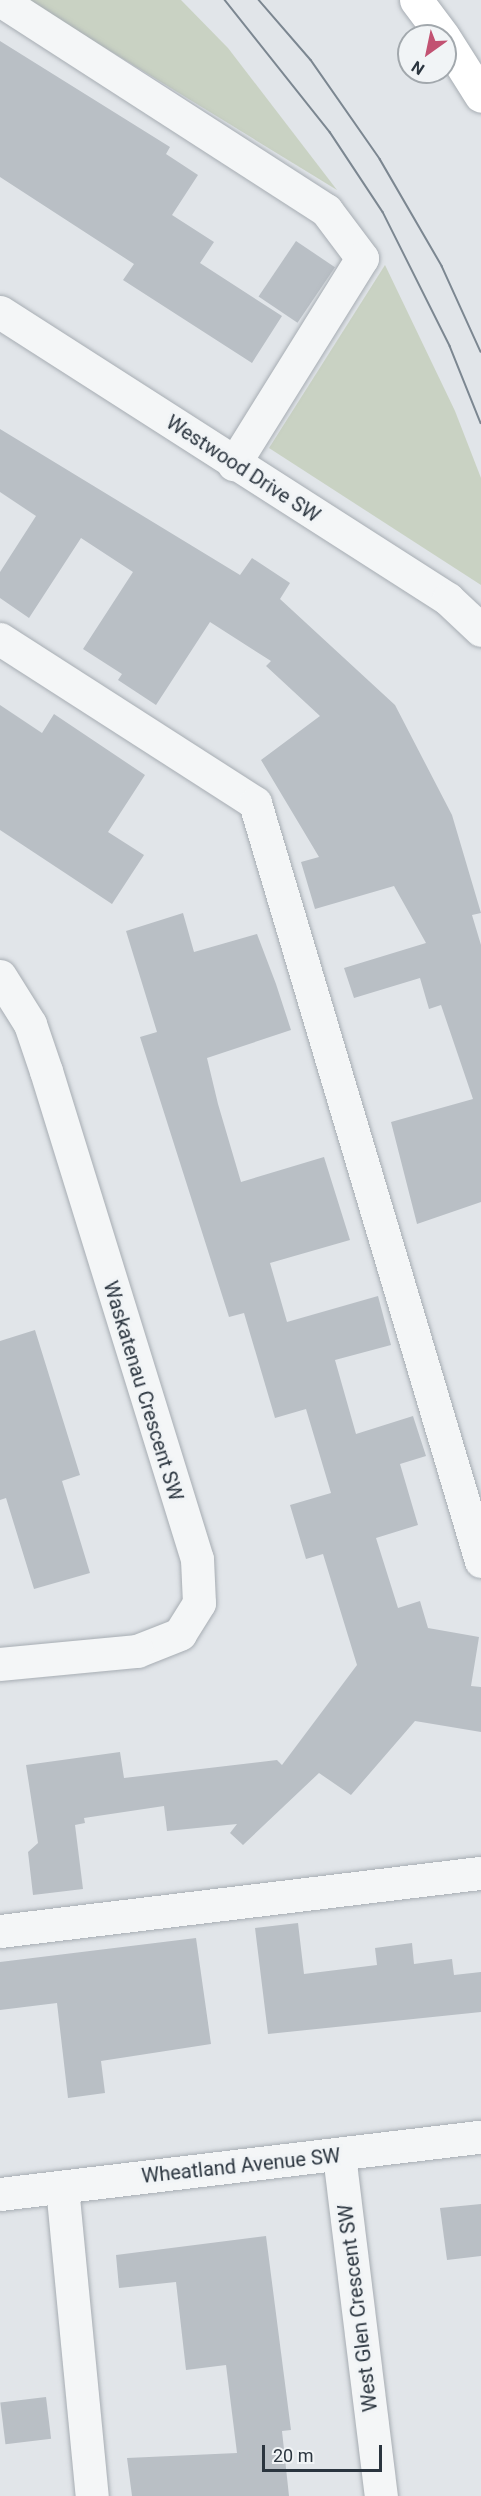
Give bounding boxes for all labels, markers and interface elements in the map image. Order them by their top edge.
north arrow [397,24,457,84]
text: N [408,57,428,79]
street label: Westwood Drive SW [162,410,324,528]
street label: Waskatenau Crescent SW [98,1278,188,1504]
street label: Wheatland Avenue SW [140,2144,342,2188]
street label: West Glen Crescent SW [333,2203,383,2413]
scale bar [265,2433,385,2471]
text: 20 m [273,2445,313,2466]

